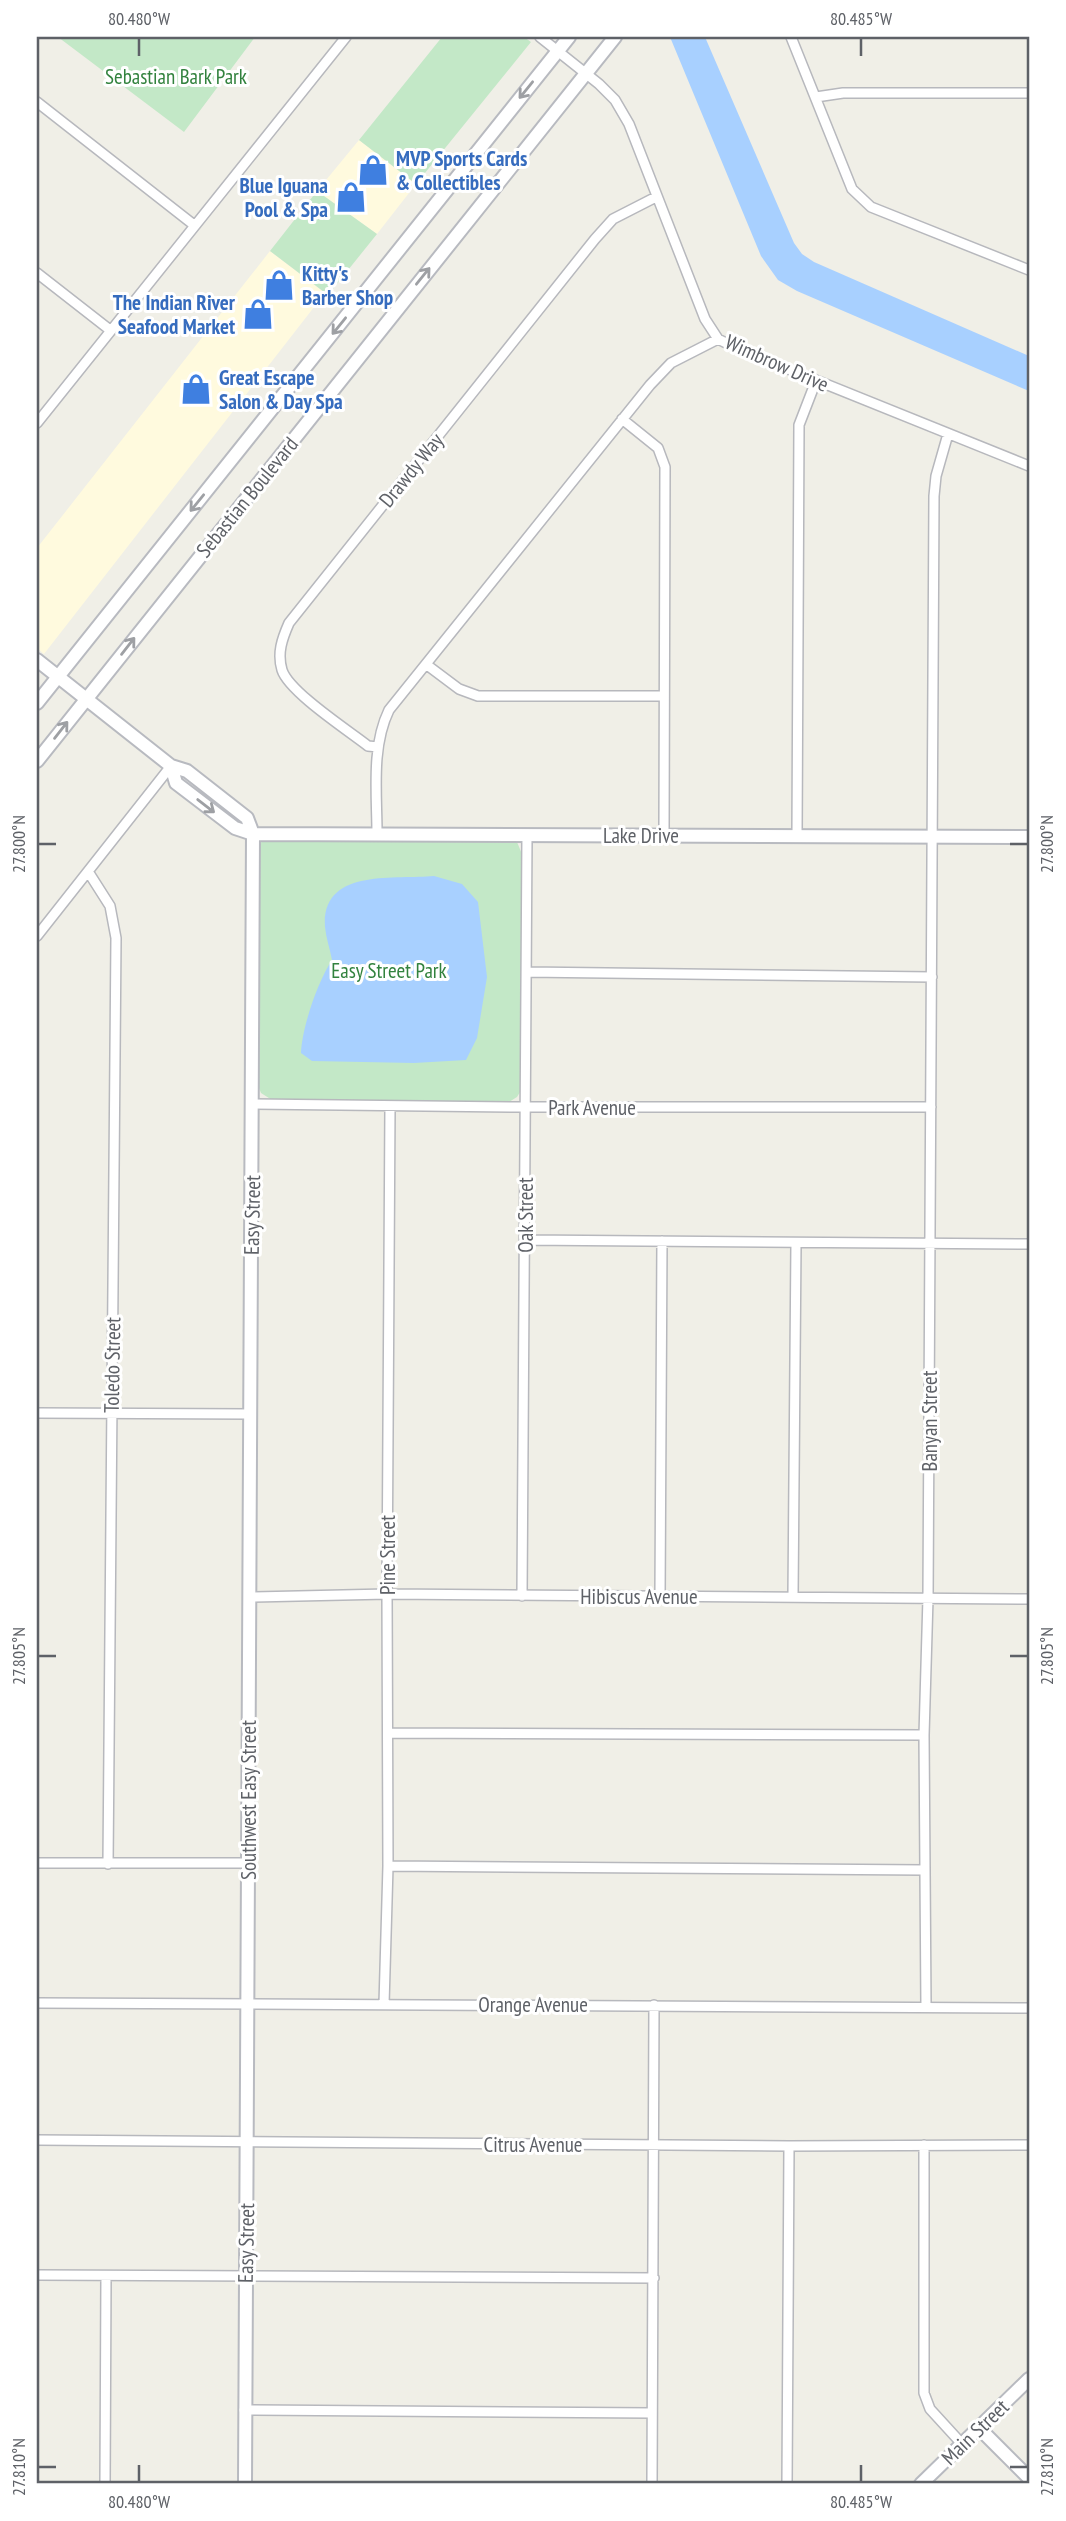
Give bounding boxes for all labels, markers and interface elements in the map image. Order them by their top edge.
text: 80.480°W [108,7,170,30]
text: 80.485°W [830,7,892,30]
park label: Sebastian Bark Park [105,63,247,90]
one-way arrow [519,81,534,99]
place label: MVP Sports Cards & Collectibles [396,145,527,196]
shop icon: MVP Sports Cards & Collectibles [356,153,390,187]
place label: Blue Iguana Pool & Spa [240,172,328,223]
shop icon: Blue Iguana Pool & Spa [334,180,368,214]
place label: Kitty's Barber Shop [302,260,393,311]
shop icon: Kitty's Barber Shop [262,268,296,302]
one-way arrow [415,268,431,286]
place label: The Indian River Seafood Market [113,289,236,340]
shop icon: The Indian River Seafood Market [241,297,275,331]
one-way arrow [331,316,346,334]
street label: Wimbrow Drive [721,328,833,398]
place label: Great Escape Salon & Day Spa [219,364,343,415]
shop icon: Great Escape Salon & Day Spa [179,372,213,406]
street label: Drawdy Way [373,427,449,513]
street label: Sebastian Boulevard [190,431,304,563]
one-way arrow [189,494,204,512]
one-way arrow [121,637,136,655]
one-way arrow [54,721,69,740]
one-way arrow [196,798,215,813]
text: 27.800°N [7,815,30,873]
text: 27.800°N [1035,815,1058,873]
street label: Lake Drive [603,822,679,849]
park label: Easy Street Park [331,957,447,984]
street label: Park Avenue [548,1094,636,1121]
street label: Easy Street [238,1175,266,1255]
street label: Oak Street [512,1177,539,1253]
street label: Toledo Street [98,1317,126,1413]
street label: Banyan Street [916,1370,943,1471]
street label: Pine Street [374,1515,401,1595]
street label: Hibiscus Avenue [580,1583,698,1610]
text: 27.805°N [7,1627,30,1685]
text: 27.805°N [1035,1627,1058,1685]
street label: Southwest Easy Street [235,1720,262,1880]
street label: Orange Avenue [478,1991,588,2018]
street label: Citrus Avenue [484,2131,582,2158]
street label: Easy Street [232,2203,260,2283]
street label: Main Street [936,2393,1015,2471]
text: 27.810°N [7,2438,30,2496]
text: 27.810°N [1035,2438,1058,2496]
text: 80.480°W [108,2490,170,2513]
text: 80.485°W [830,2490,892,2513]

